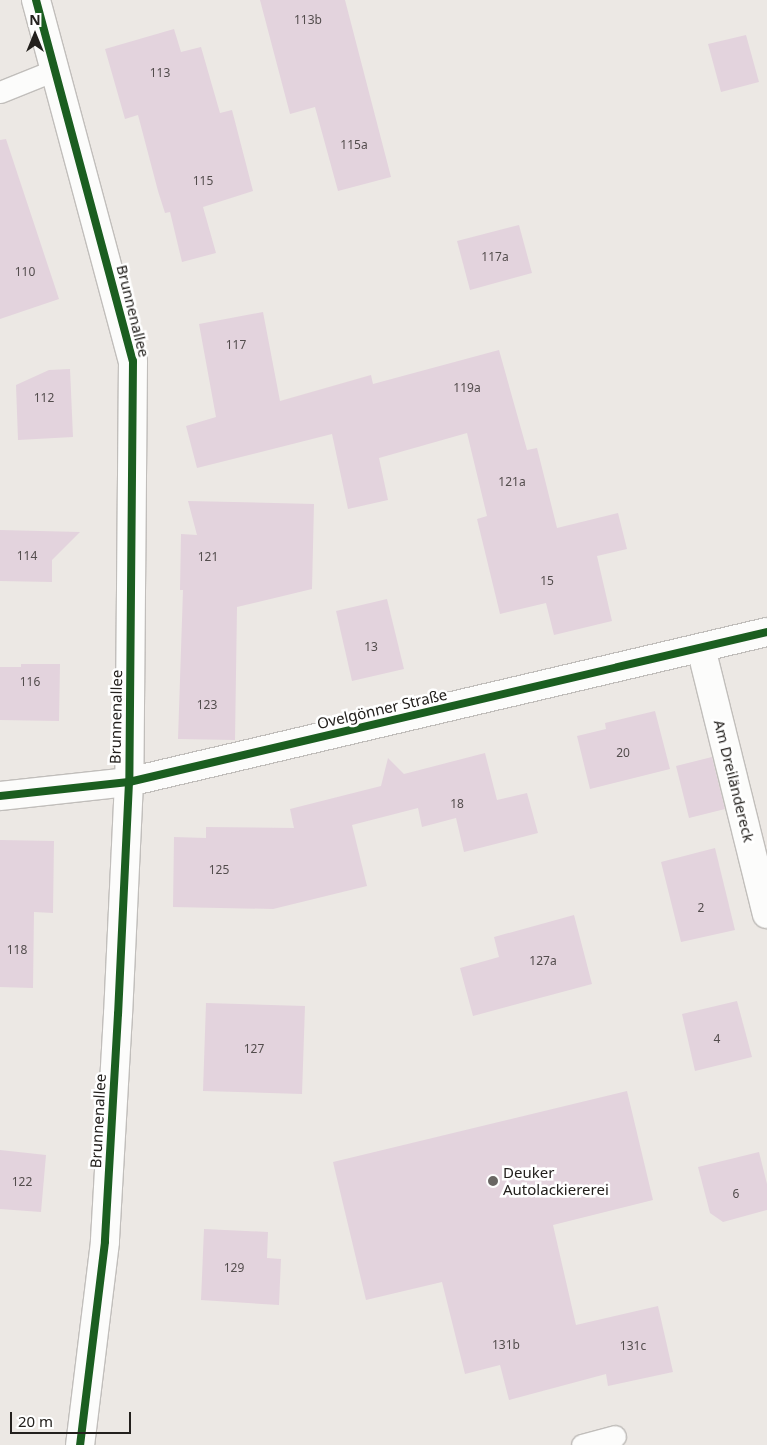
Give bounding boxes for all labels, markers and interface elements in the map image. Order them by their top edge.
north arrow [10,10,60,60]
text: N [29,10,41,29]
house number: 113b [294,13,322,27]
house number: 113 [150,66,170,80]
house number: 115a [340,138,368,152]
house number: 115 [193,174,213,188]
house number: 117a [481,250,509,264]
street label: Brunnenallee [113,263,153,359]
house number: 110 [15,265,35,279]
house number: 117 [226,338,246,352]
house number: 119a [453,381,481,395]
house number: 112 [34,391,54,405]
house number: 121a [498,475,526,489]
house number: 114 [17,549,37,563]
house number: 121 [198,550,218,564]
house number: 15 [540,574,554,588]
house number: 13 [364,640,378,654]
street label: Brunnenallee [106,670,126,764]
house number: 116 [20,675,40,689]
street label: Ovelgönner Straße [315,685,449,733]
house number: 123 [197,698,217,712]
street label: Am Dreiländereck [710,718,758,844]
house number: 20 [616,746,630,760]
house number: 18 [450,797,464,811]
house number: 125 [209,863,229,877]
house number: 2 [698,901,704,915]
house number: 118 [7,943,27,957]
house number: 127a [529,954,557,968]
house number: 4 [714,1032,720,1046]
house number: 127 [244,1042,264,1056]
street label: Brunnenallee [87,1073,109,1169]
place label: Deuker Autolackiererei [503,1163,609,1198]
house number: 122 [12,1175,32,1189]
marker: Deuker Autolackiererei [487,1175,499,1187]
house number: 6 [733,1187,739,1201]
house number: 129 [224,1261,244,1275]
house number: 131b [492,1338,520,1352]
house number: 131c [620,1339,646,1353]
scale bar [12,1402,134,1434]
text: 20 m [18,1411,53,1431]

